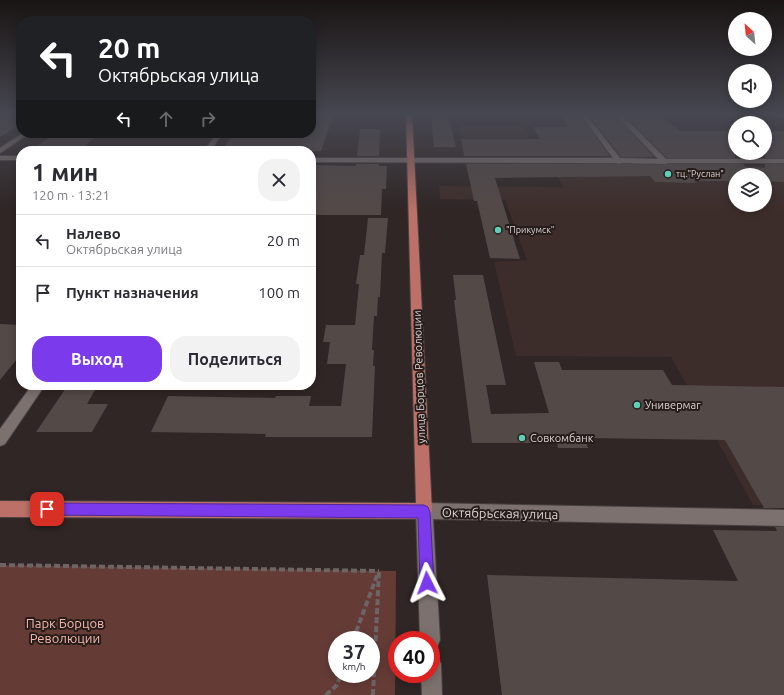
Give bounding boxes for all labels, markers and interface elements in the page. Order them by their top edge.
north arrow [728,12,772,56]
map controls [728,12,772,212]
icon: left [32,32,84,84]
text: 20 m [98,32,160,63]
button: sound [728,64,772,108]
text: Октябрьская улица [98,65,259,85]
icon: left [113,108,135,130]
icon: ahead [155,108,177,130]
icon: right [197,108,219,130]
button: search [728,116,772,160]
text: 1 мин [32,159,98,186]
button: close [258,159,300,201]
button: layers [728,168,772,212]
marker: тц."Руслан" [663,169,673,179]
place label: тц."Руслан" [676,169,724,179]
text: 120 m · 13:21 [32,188,110,202]
text: Налево [66,225,121,242]
marker: "Прикумск" [493,225,503,235]
place label: "Прикумск" [506,225,554,235]
icon: left [32,230,54,252]
text: 20 m [267,232,300,249]
text: Октябрьская улица [66,242,182,256]
icon: arrive [32,282,54,304]
text: Пункт назначения [66,284,199,301]
text: 100 m [258,284,300,301]
street label: улица Борцов Революции [411,310,427,444]
button: Выход [32,336,162,382]
button: Поделиться [170,336,300,382]
place label: Универмаг [645,399,701,411]
marker: Универмаг [632,400,642,410]
place label: Совкомбанк [530,432,594,444]
marker: Совкомбанк [517,433,527,443]
pin [30,492,64,526]
icon: arrive [36,498,58,520]
street label: Октябрьская улица [442,505,558,521]
position arrow [406,562,448,604]
park label: Парк Борцов Революции [26,616,104,645]
speed limit sign: 40 [388,631,440,683]
text: 37 [343,640,365,663]
text: km/h [342,661,366,672]

